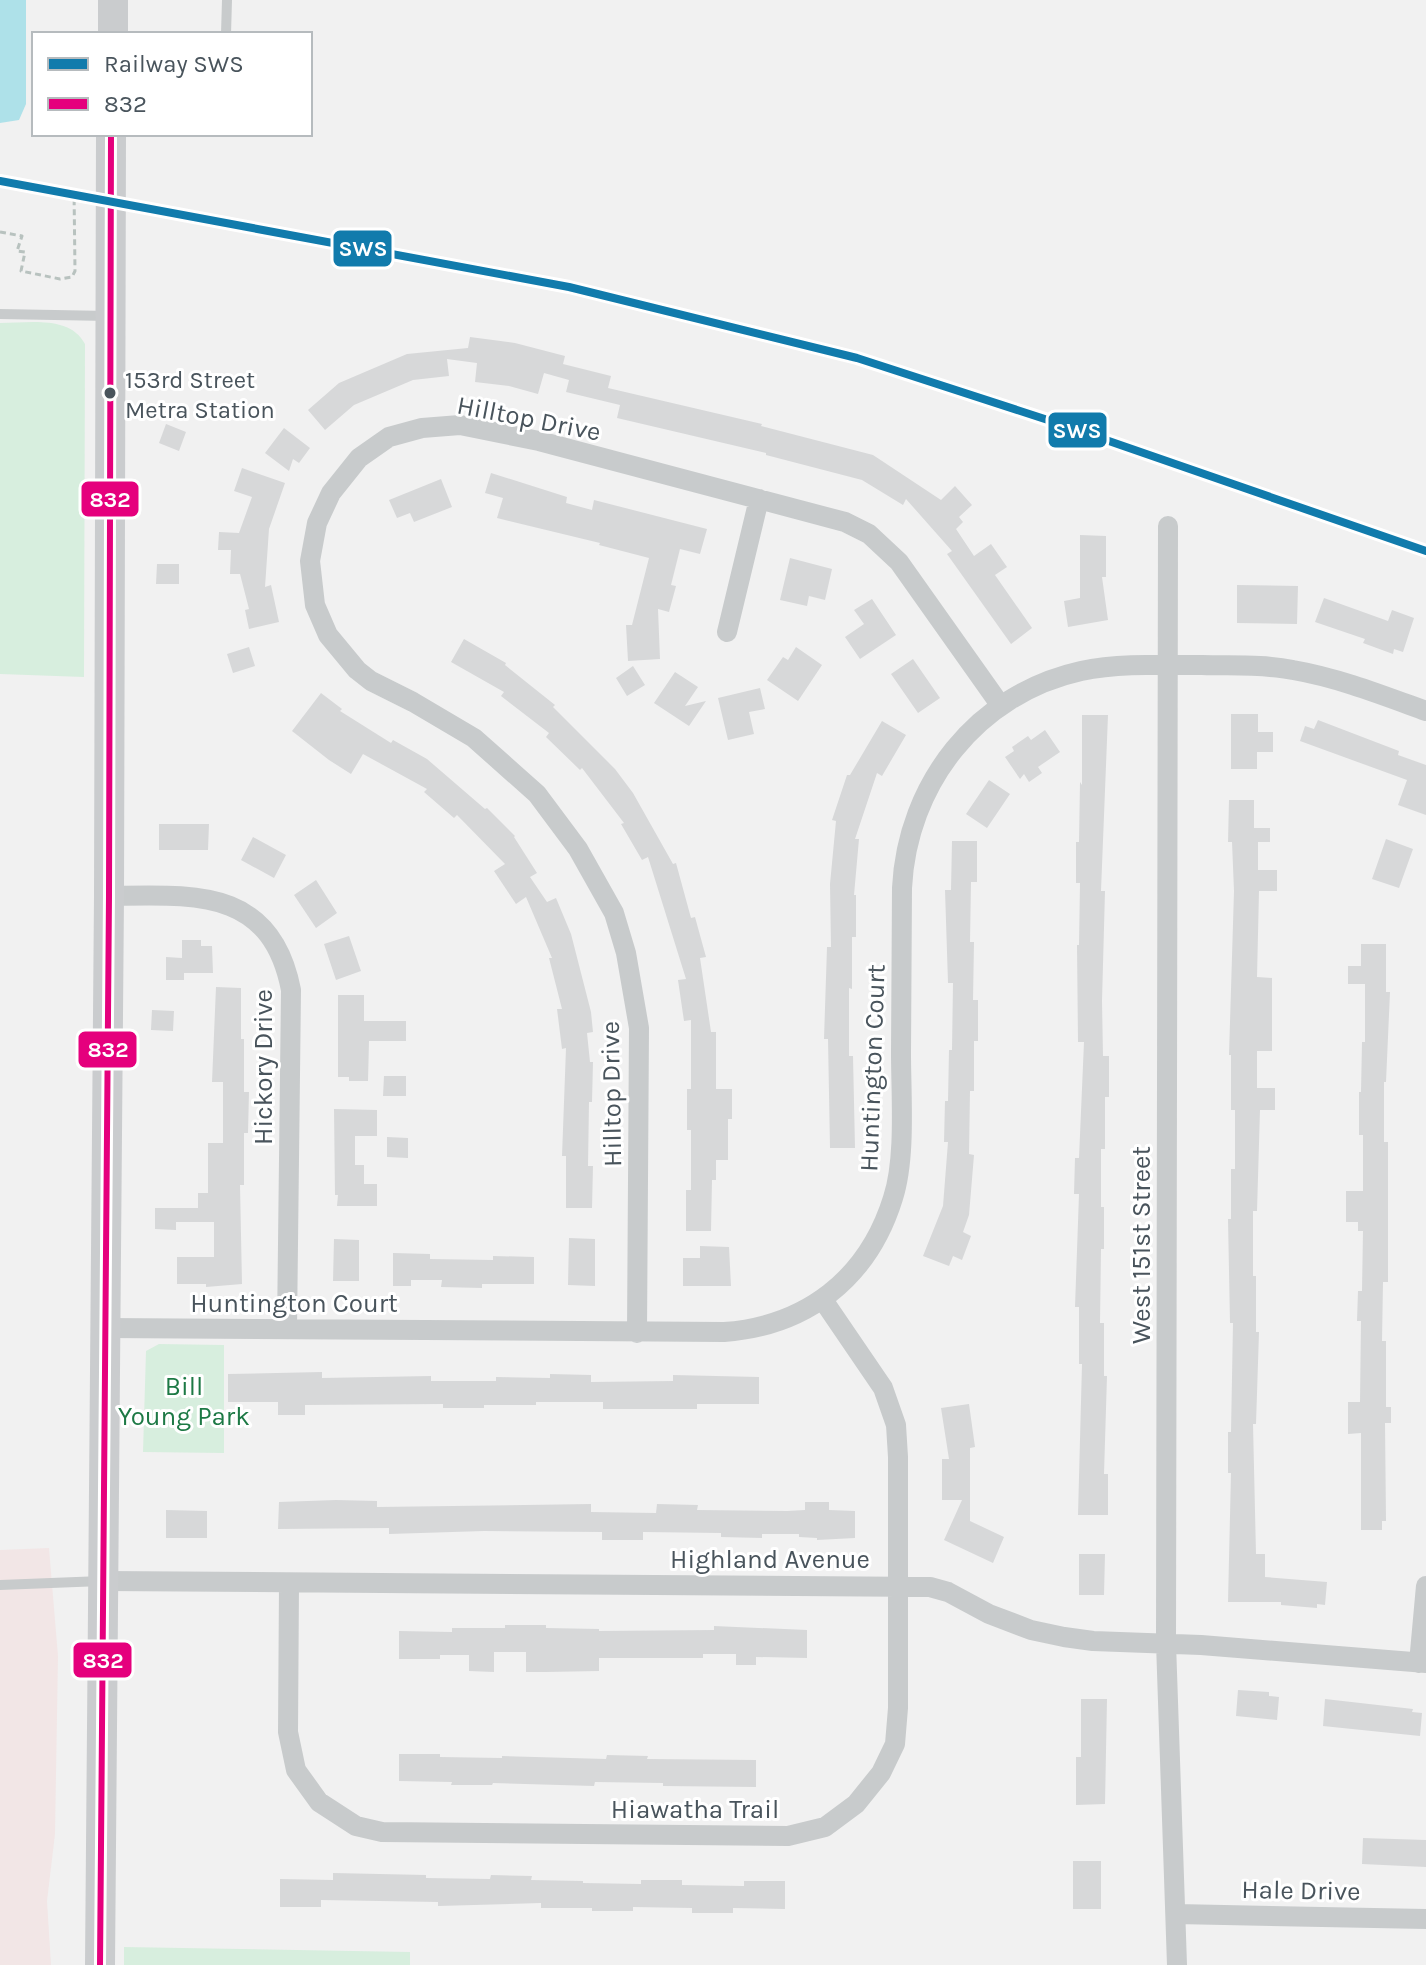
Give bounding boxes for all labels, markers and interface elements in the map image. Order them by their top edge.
legend [32,32,312,136]
text: Railway SWS [104,50,244,78]
text: 832 [104,90,147,118]
line badge: SWS [332,229,393,268]
text: SWS [339,236,387,262]
place label: 153rd Street Metra Station [125,366,275,424]
marker: 153rd Street Metra Station [102,385,118,401]
street label: Hilltop Drive [454,389,603,448]
line badge: SWS [1047,411,1108,449]
text: SWS [1053,418,1101,444]
line badge: 832 [80,480,140,518]
text: 832 [89,487,131,513]
street label: Huntington Court [853,964,892,1172]
street label: Hickory Drive [248,989,279,1145]
street label: Hilltop Drive [595,1021,628,1167]
line badge: 832 [77,1030,138,1069]
text: 832 [87,1037,129,1063]
street label: West 151st Street [1126,1146,1157,1344]
street label: Huntington Court [190,1288,398,1319]
park label: Bill Young Park [118,1371,250,1432]
street label: Highland Avenue [670,1544,870,1575]
line badge: 832 [72,1641,133,1679]
text: 832 [82,1648,124,1674]
street label: Hiawatha Trail [611,1794,779,1825]
street label: Hale Drive [1241,1874,1361,1907]

